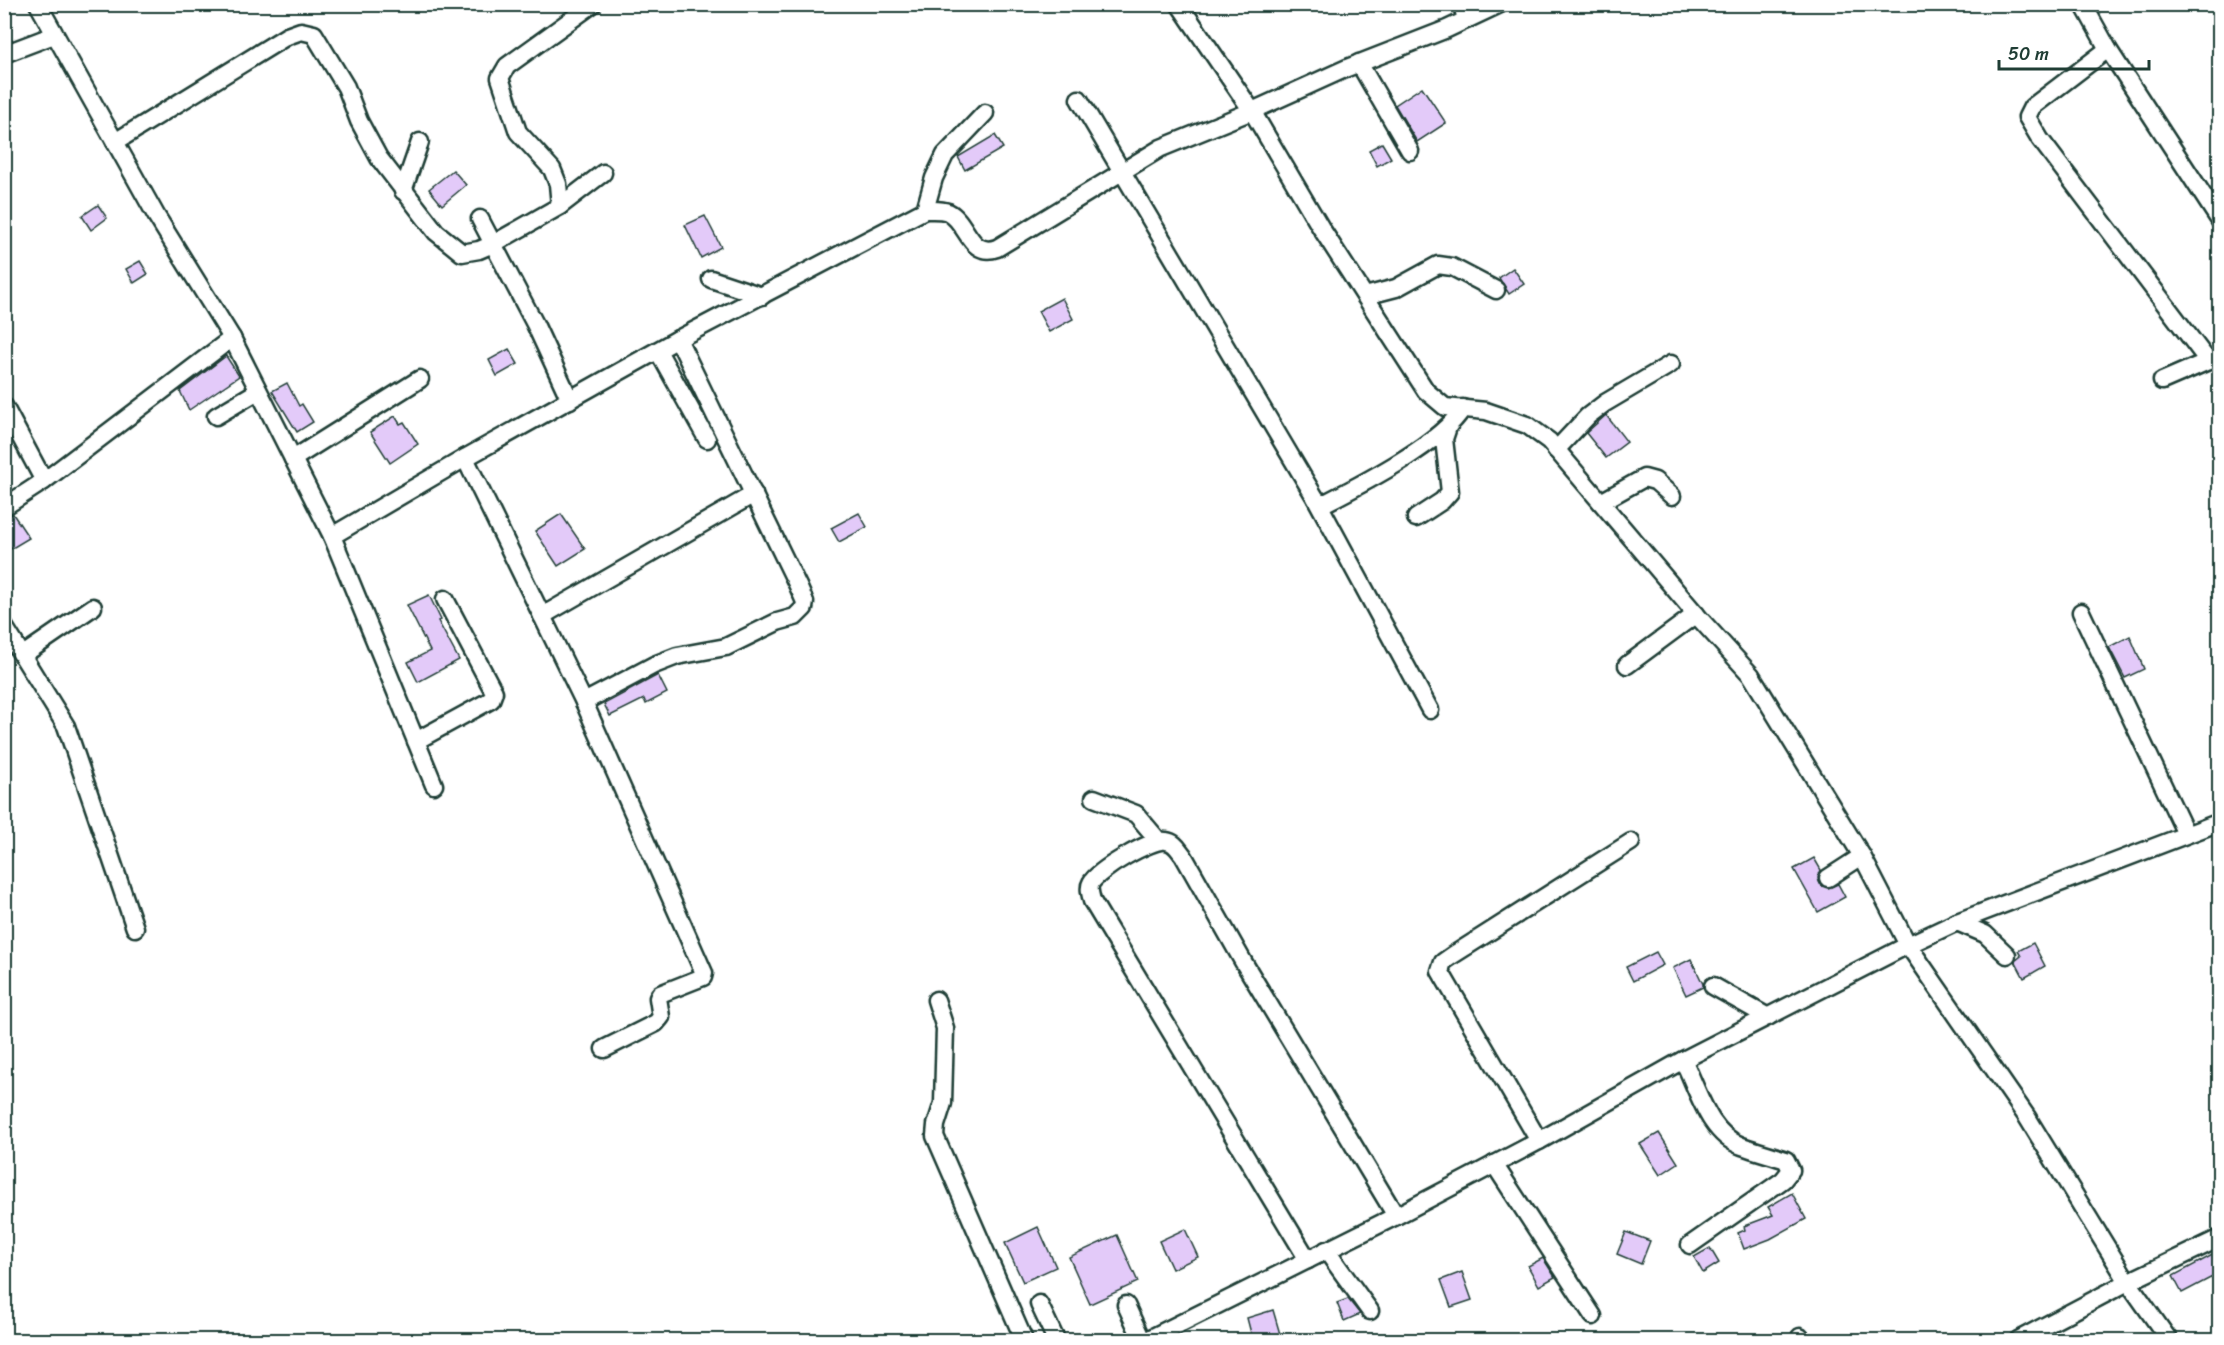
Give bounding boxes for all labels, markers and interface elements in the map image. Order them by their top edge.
scale bar [1999,33,2149,71]
text: 50 m [2008,38,2049,70]

